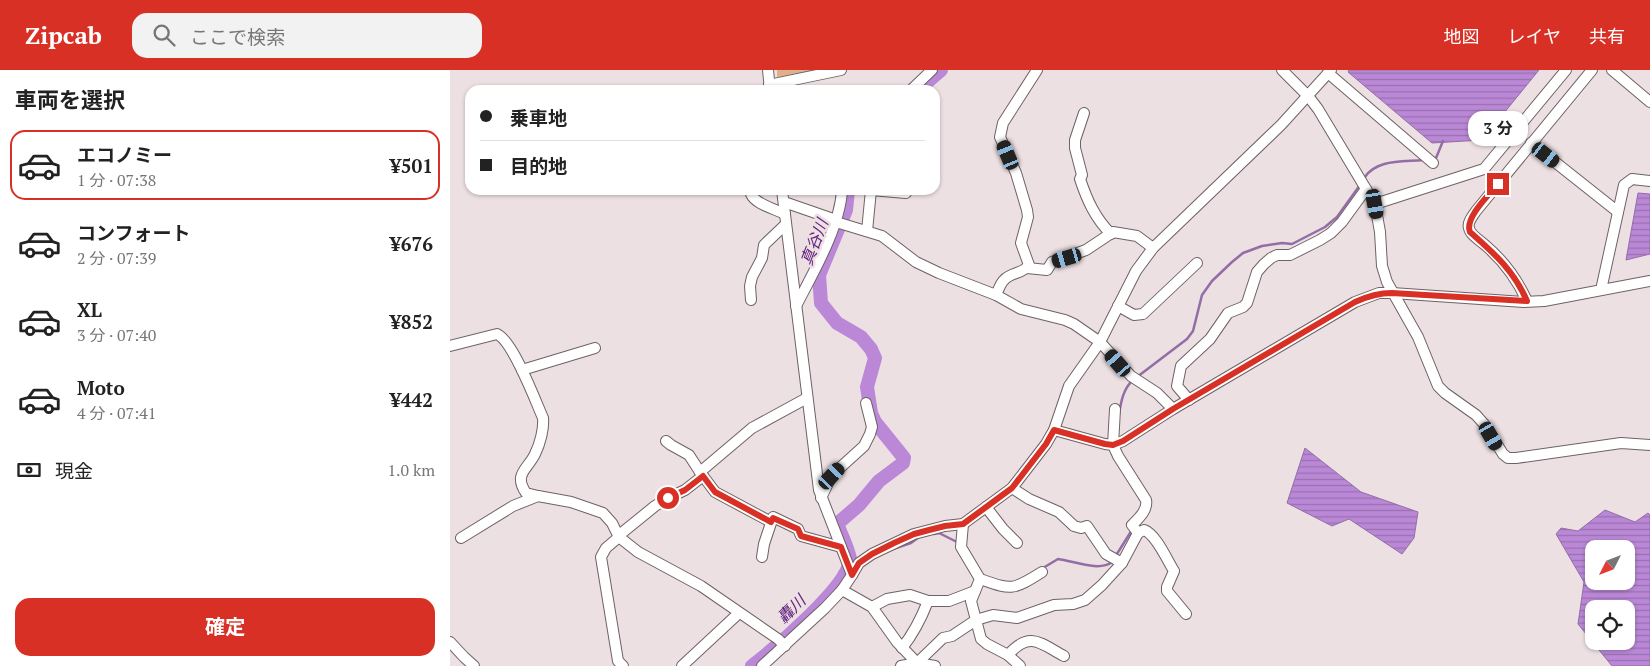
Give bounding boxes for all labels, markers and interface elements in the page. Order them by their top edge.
search box [132,13,482,58]
text: Zipcab [25,19,102,51]
icon: search [150,21,178,49]
text: ここで検索 [190,24,285,49]
text: 地図 [1444,24,1480,48]
text: レイヤ [1508,24,1561,48]
text: 共有 [1589,24,1625,48]
text: 車両を選択 [15,85,125,114]
text: 乗車地 [510,105,567,130]
callout: 3 分 [1468,112,1528,146]
text: 3 分 [1483,117,1513,139]
car [995,138,1020,172]
car [1529,140,1562,170]
text: エコノミー [77,142,172,167]
icon: car [17,143,62,188]
text: ¥501 [390,153,433,178]
text: 目的地 [510,153,567,178]
text: 1 分 · 07:38 [77,169,156,191]
route end [1487,173,1509,195]
car [1365,188,1384,220]
water label: 真谷川 [795,214,834,268]
text: コンフォート [77,220,190,245]
icon: car [17,221,62,266]
text: ¥676 [390,231,433,256]
text: 2 分 · 07:39 [77,247,156,269]
car [1050,247,1083,269]
text: XL [77,297,102,322]
icon: car [17,299,62,344]
text: ¥852 [390,309,433,334]
text: 3 分 · 07:40 [77,324,156,346]
car [1102,347,1133,379]
text: Moto [77,375,125,400]
icon: car [17,377,62,422]
text: ¥442 [390,387,433,412]
text: 4 分 · 07:41 [77,402,156,424]
car [1477,419,1504,453]
icon: cash [15,456,43,484]
text: 現金 [55,458,93,483]
text: 1.0 km [388,459,435,481]
car [816,460,847,492]
route start [657,487,679,509]
north arrow [1585,540,1635,590]
map controls [1585,540,1635,650]
water label: 轟川 [772,588,812,628]
button: 確定 [15,598,435,656]
button: locate [1585,600,1635,650]

